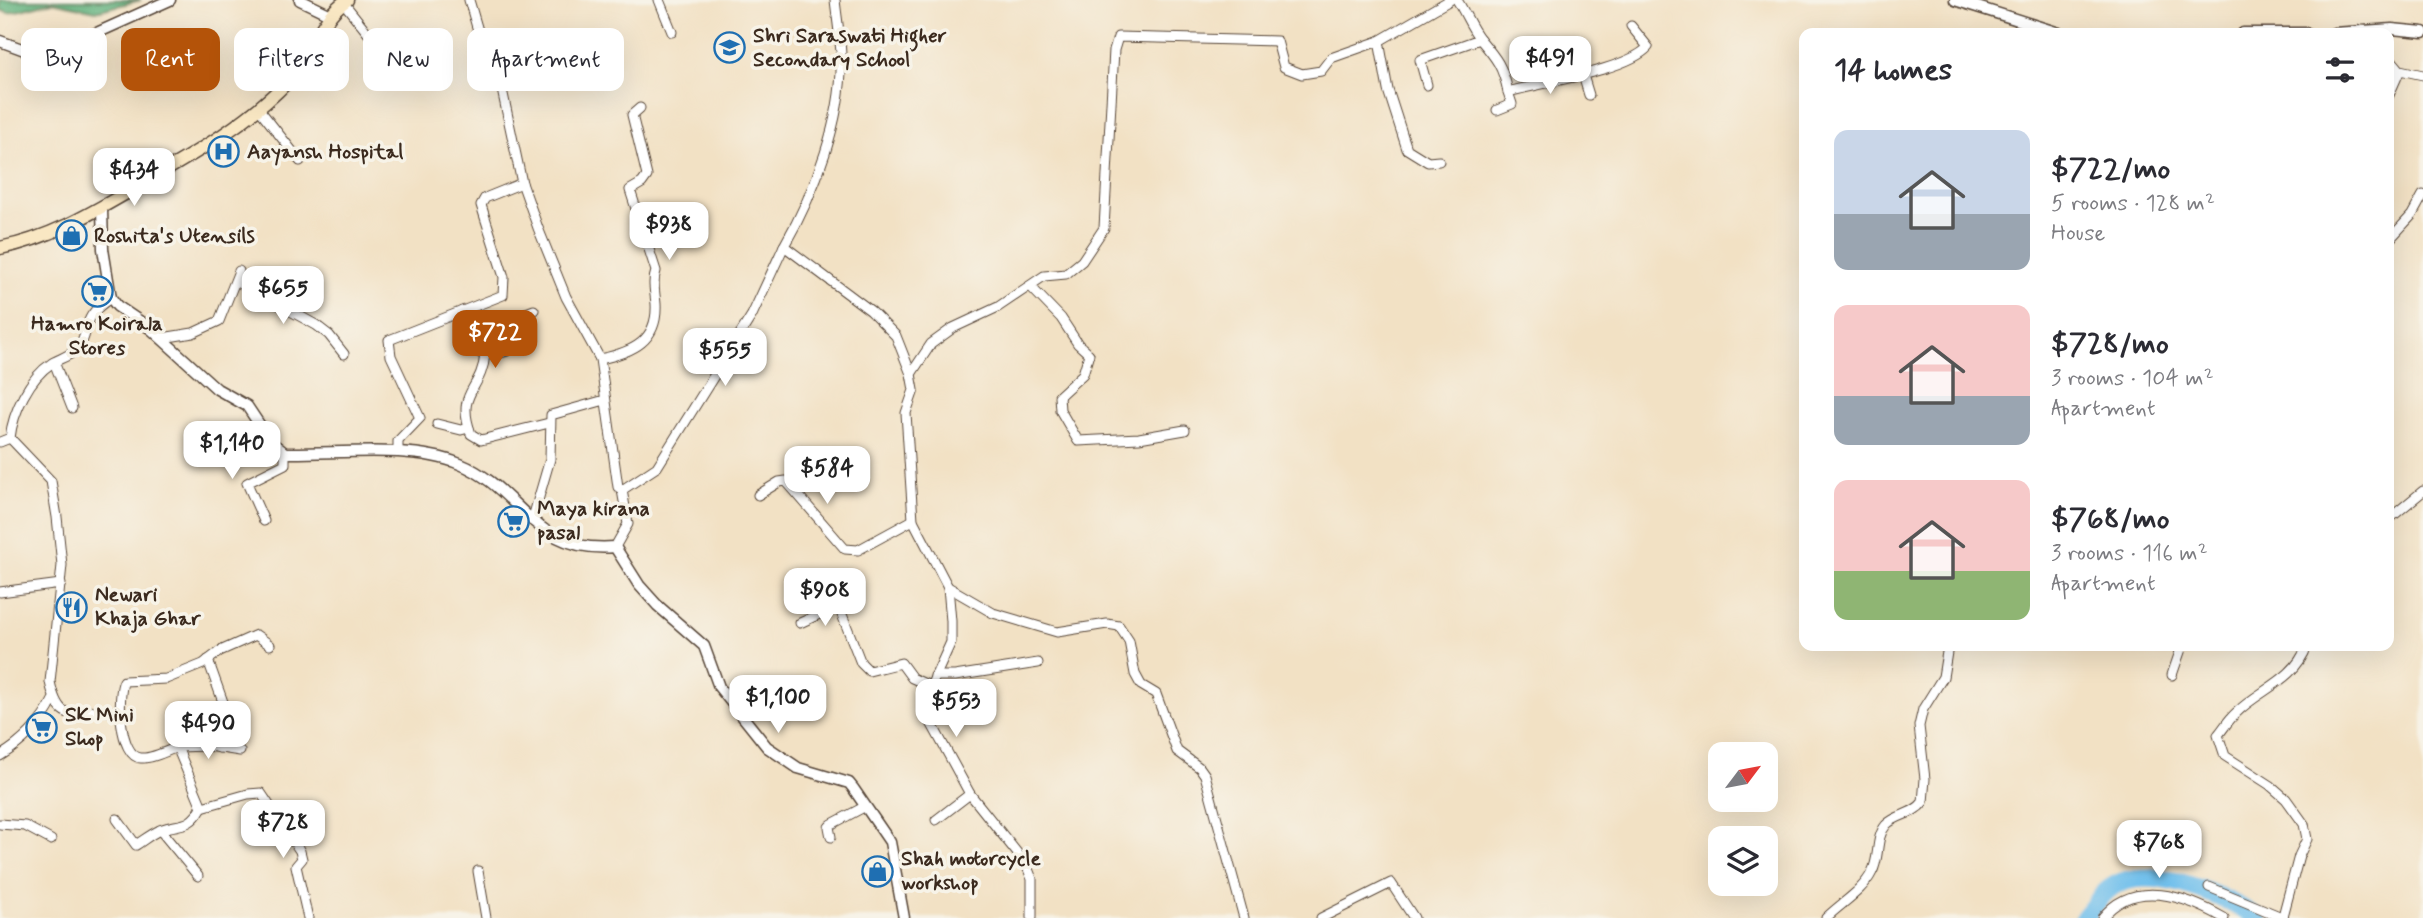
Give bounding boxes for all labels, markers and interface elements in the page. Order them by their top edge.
place label: Shri Saraswati Higher Secondary School [753,22,947,74]
chip: Buy [21,28,107,91]
chip: Rent [121,28,220,91]
chip: Filters [234,28,349,91]
chip: New [363,28,453,91]
chip: Apartment [467,28,624,91]
school or university icon: Shri Saraswati Higher Secondary School [713,31,747,65]
pin: $491 [1509,36,1591,96]
text: $491 [1525,44,1575,74]
text: 14 homes [1834,51,1952,90]
icon: filters [2321,51,2359,89]
hospital icon: Aayansh Hospital [207,135,241,169]
place label: Aayansh Hospital [247,138,403,166]
pin: $434 [93,148,175,208]
text: $722/mo [2051,150,2170,189]
text: $434 [109,156,159,186]
icon: home [1890,158,1974,242]
text: 5 rooms · 128 m² [2051,189,2215,219]
pin: $938 [628,202,710,262]
text: $938 [646,210,693,240]
shop icon: Roshita's Utensils [54,219,88,253]
text: House [2051,219,2105,249]
place label: Roshita's Utensils [94,222,255,250]
pin: $655 [242,266,324,326]
text: $655 [258,274,308,304]
supermarket icon: Hamro Koirala Stores [80,275,114,309]
place label: Hamro Koirala Stores [31,310,163,362]
pin: $722 [454,310,536,370]
text: $722 [468,318,522,348]
text: $728/mo [2051,325,2169,364]
pin: $555 [684,328,766,388]
icon: home [1890,333,1974,417]
text: $555 [699,336,751,366]
text: 3 rooms · 104 m² [2051,364,2214,394]
text: Apartment [2051,394,2156,424]
pin: $1,140 [175,421,289,481]
text: $1,140 [199,429,265,459]
pin: $584 [786,447,868,506]
text: $584 [800,454,854,484]
place label: Maya kirana pasal [537,495,650,547]
text: $768/mo [2051,500,2169,539]
supermarket icon: Maya kirana pasal [497,504,531,538]
icon: home [1890,508,1974,592]
text: 3 rooms · 116 m² [2051,539,2208,569]
pin: $908 [784,568,866,628]
text: Apartment [2051,569,2156,599]
text: $908 [800,576,850,606]
place label: Newari Khaja Ghar [95,581,202,633]
restaurant icon: Newari Khaja Ghar [55,590,89,624]
pin: $1,100 [721,676,835,735]
pin: $553 [915,680,997,739]
text: $1,100 [745,683,811,713]
text: $553 [932,687,981,717]
place label: SK Mini Shop [65,701,134,753]
pin: $490 [167,702,249,761]
text: $490 [181,709,235,739]
supermarket icon: SK Mini Shop [25,710,59,744]
north arrow [1708,742,1778,812]
map controls [1708,742,1778,896]
pin: $728 [242,800,324,860]
text: $728 [257,808,309,838]
pin: $768 [2118,820,2200,880]
button: layers [1708,826,1778,896]
text: $768 [2133,828,2185,858]
place label: Shah motorcycle workshop [901,845,1041,897]
shop icon: Shah motorcycle workshop [861,854,895,888]

